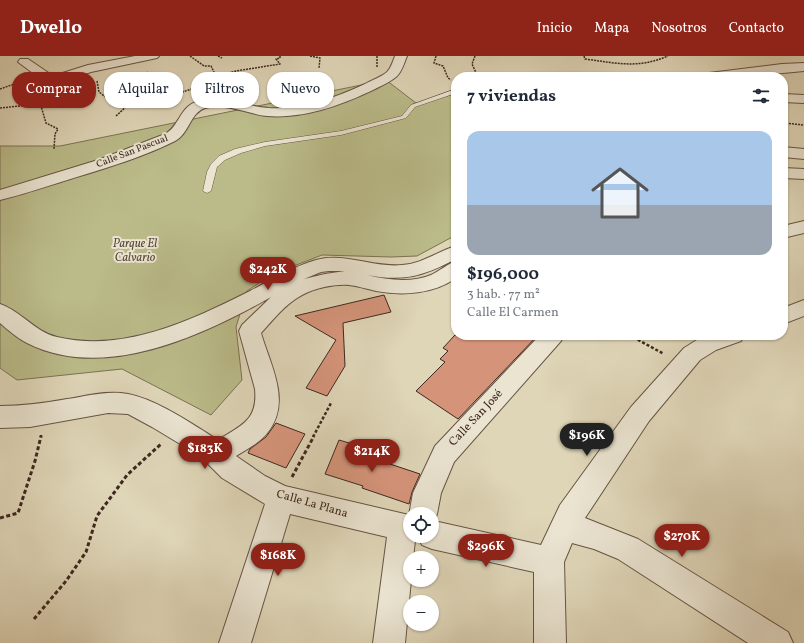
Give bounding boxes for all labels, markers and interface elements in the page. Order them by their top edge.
text: Dwello [20,15,82,41]
text: Inicio [537,19,572,38]
text: Mapa [594,19,629,38]
text: Nosotros [651,19,707,38]
text: Contacto [729,19,784,38]
chip: Comprar [12,72,96,108]
chip: Alquilar [104,72,183,108]
chip: Filtros [191,72,259,108]
chip: Nuevo [267,72,334,108]
text: 7 viviendas [467,85,556,108]
icon: filters [750,85,772,107]
street label: Calle San Pascual [94,131,170,171]
icon: home [584,157,656,229]
park label: Parque El Calvario [113,236,157,266]
pin: $242K [240,257,296,291]
text: $242K [249,261,287,279]
text: $196,000 [467,263,539,286]
text: 3 hab. · 77 m² [467,286,540,304]
text: Calle El Carmen [467,304,559,322]
street label: Calle San José [445,386,507,450]
pin: $196K [559,423,615,457]
text: $196K [569,427,605,445]
pin: $183K [177,436,233,470]
pin: $214K [344,439,400,473]
text: $183K [187,440,223,458]
text: $214K [354,443,390,461]
street label: Calle La Plana [274,486,350,522]
map controls [403,507,439,631]
button: locate [403,507,439,543]
pin: $270K [654,524,710,558]
text: $270K [663,528,701,546]
pin: $296K [458,534,514,568]
text: $296K [467,538,505,556]
pin: $168K [250,543,306,577]
text: $168K [260,547,296,565]
button: + [403,551,439,587]
button: − [403,595,439,631]

